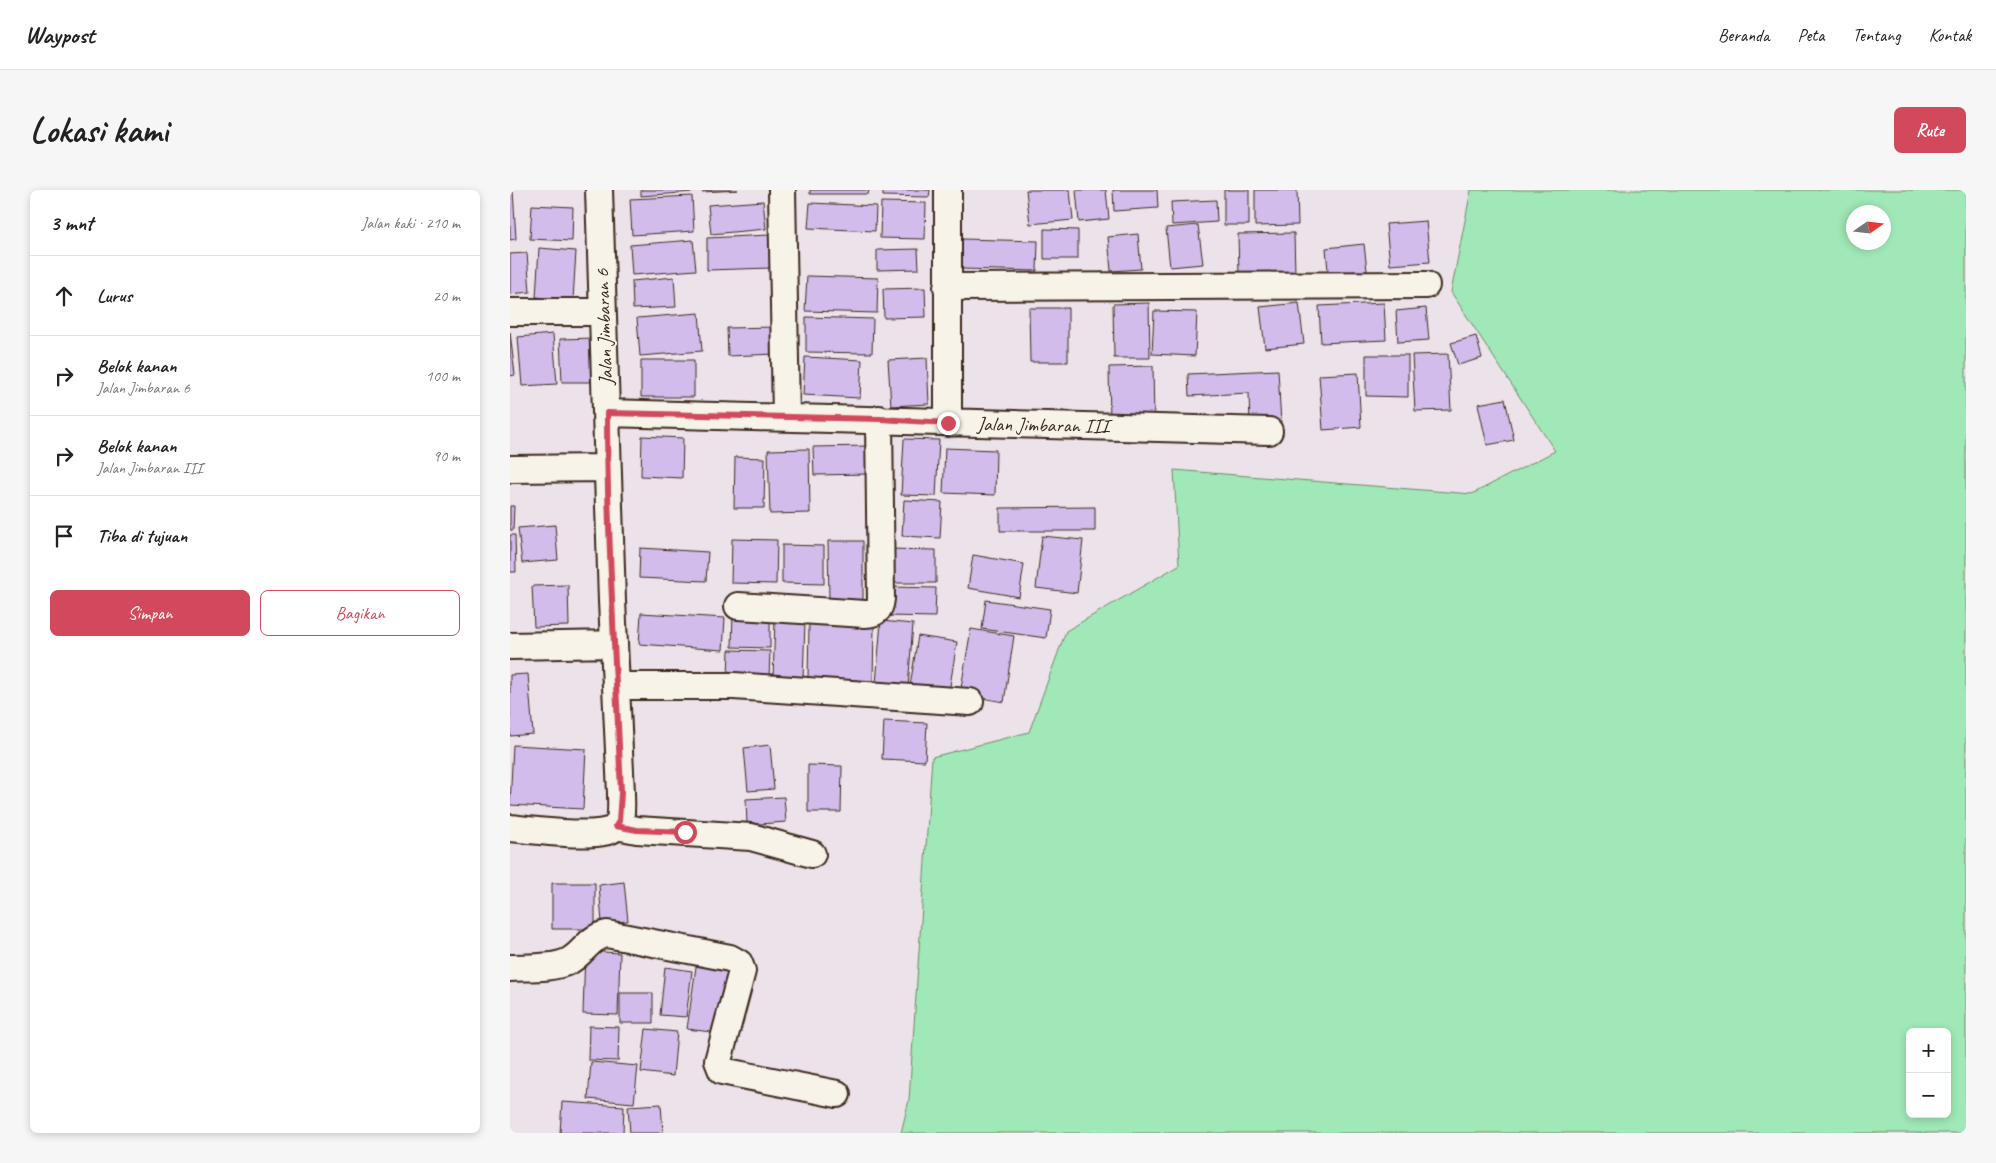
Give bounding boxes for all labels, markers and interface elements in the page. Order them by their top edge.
text: Waypost [25,20,95,50]
text: Beranda [1718,24,1769,46]
text: Peta [1797,24,1824,46]
text: Tentang [1852,24,1901,46]
text: Kontak [1929,24,1971,46]
button: Rute [1894,107,1966,153]
text: Lokasi kami [30,108,168,153]
north arrow [1846,205,1891,250]
text: 3 mnt [50,210,93,236]
text: Jalan kaki · 210 m [362,213,460,233]
street label: Jalan Jimbaran 6 [589,267,619,387]
icon: ahead [50,282,78,310]
text: Lurus [97,284,132,308]
text: 20 m [433,286,460,306]
text: Belok kanan [97,354,176,378]
icon: right [50,362,78,390]
text: 100 m [426,366,460,386]
text: Jalan Jimbaran 6 [97,378,190,398]
street label: Jalan Jimbaran III [976,411,1113,439]
route end [937,412,960,435]
text: Belok kanan [97,434,176,458]
icon: right [50,442,78,470]
text: 90 m [433,446,460,466]
text: Jalan Jimbaran III [97,458,202,478]
icon: arrive [50,522,78,550]
text: Tiba di tujuan [97,524,187,548]
button: Simpan [50,590,250,636]
button: Bagikan [260,590,460,636]
route start [674,821,697,844]
map controls [1906,1028,1951,1118]
button: + [1906,1028,1951,1073]
button: − [1906,1073,1951,1118]

